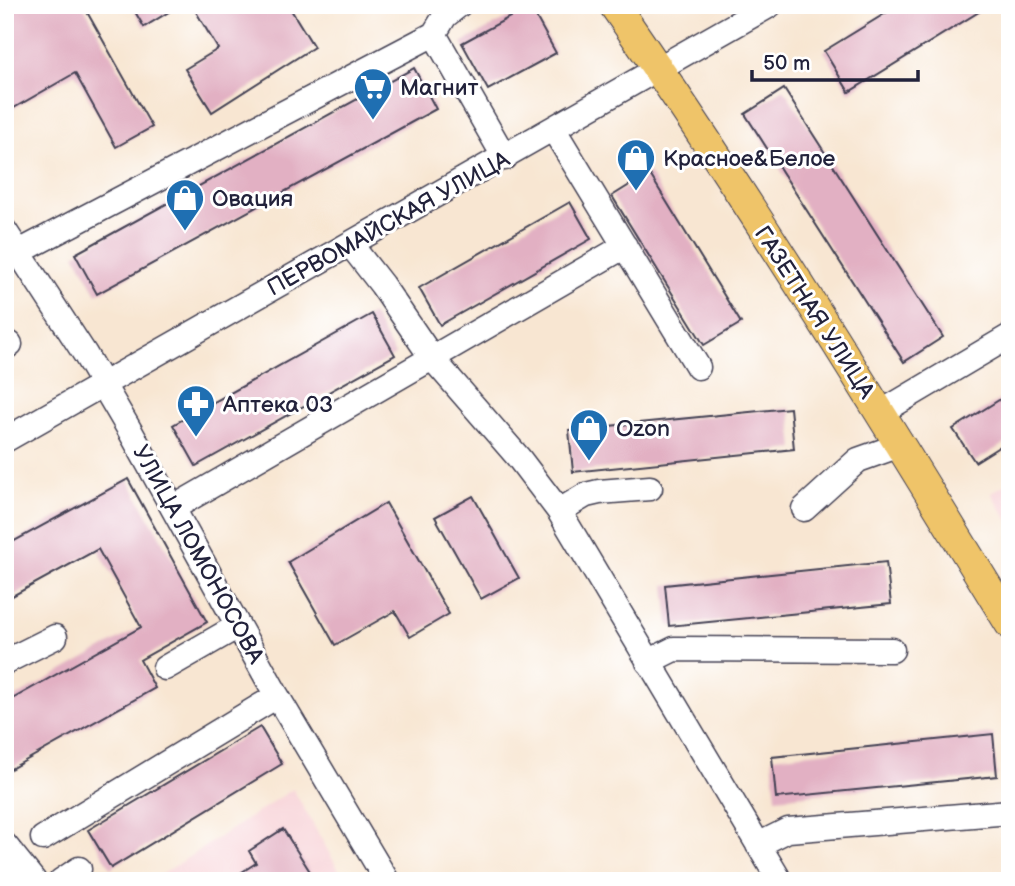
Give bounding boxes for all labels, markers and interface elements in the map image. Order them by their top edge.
scale bar [752,38,919,82]
text: 50 m [763,51,810,76]
supermarket icon: Магнит [352,66,394,121]
place label: Магнит [400,74,479,102]
shop icon: Красное&Белое [615,137,657,192]
street label: ПЕРВОМАЙСКАЯ УЛИЦА [262,145,515,302]
place label: Красное&Белое [663,145,836,173]
shop icon: Овация [164,177,206,232]
place label: Овация [212,185,293,213]
street label: ГАЗЕТНАЯ УЛИЦА [748,221,880,404]
pharmacy icon: Аптека 03 [175,383,217,438]
place label: Аптека 03 [222,391,333,419]
shop icon: Ozon [568,407,610,462]
place label: Ozon [616,415,670,443]
street label: УЛИЦА ЛОМОНОСОВА [126,440,270,669]

